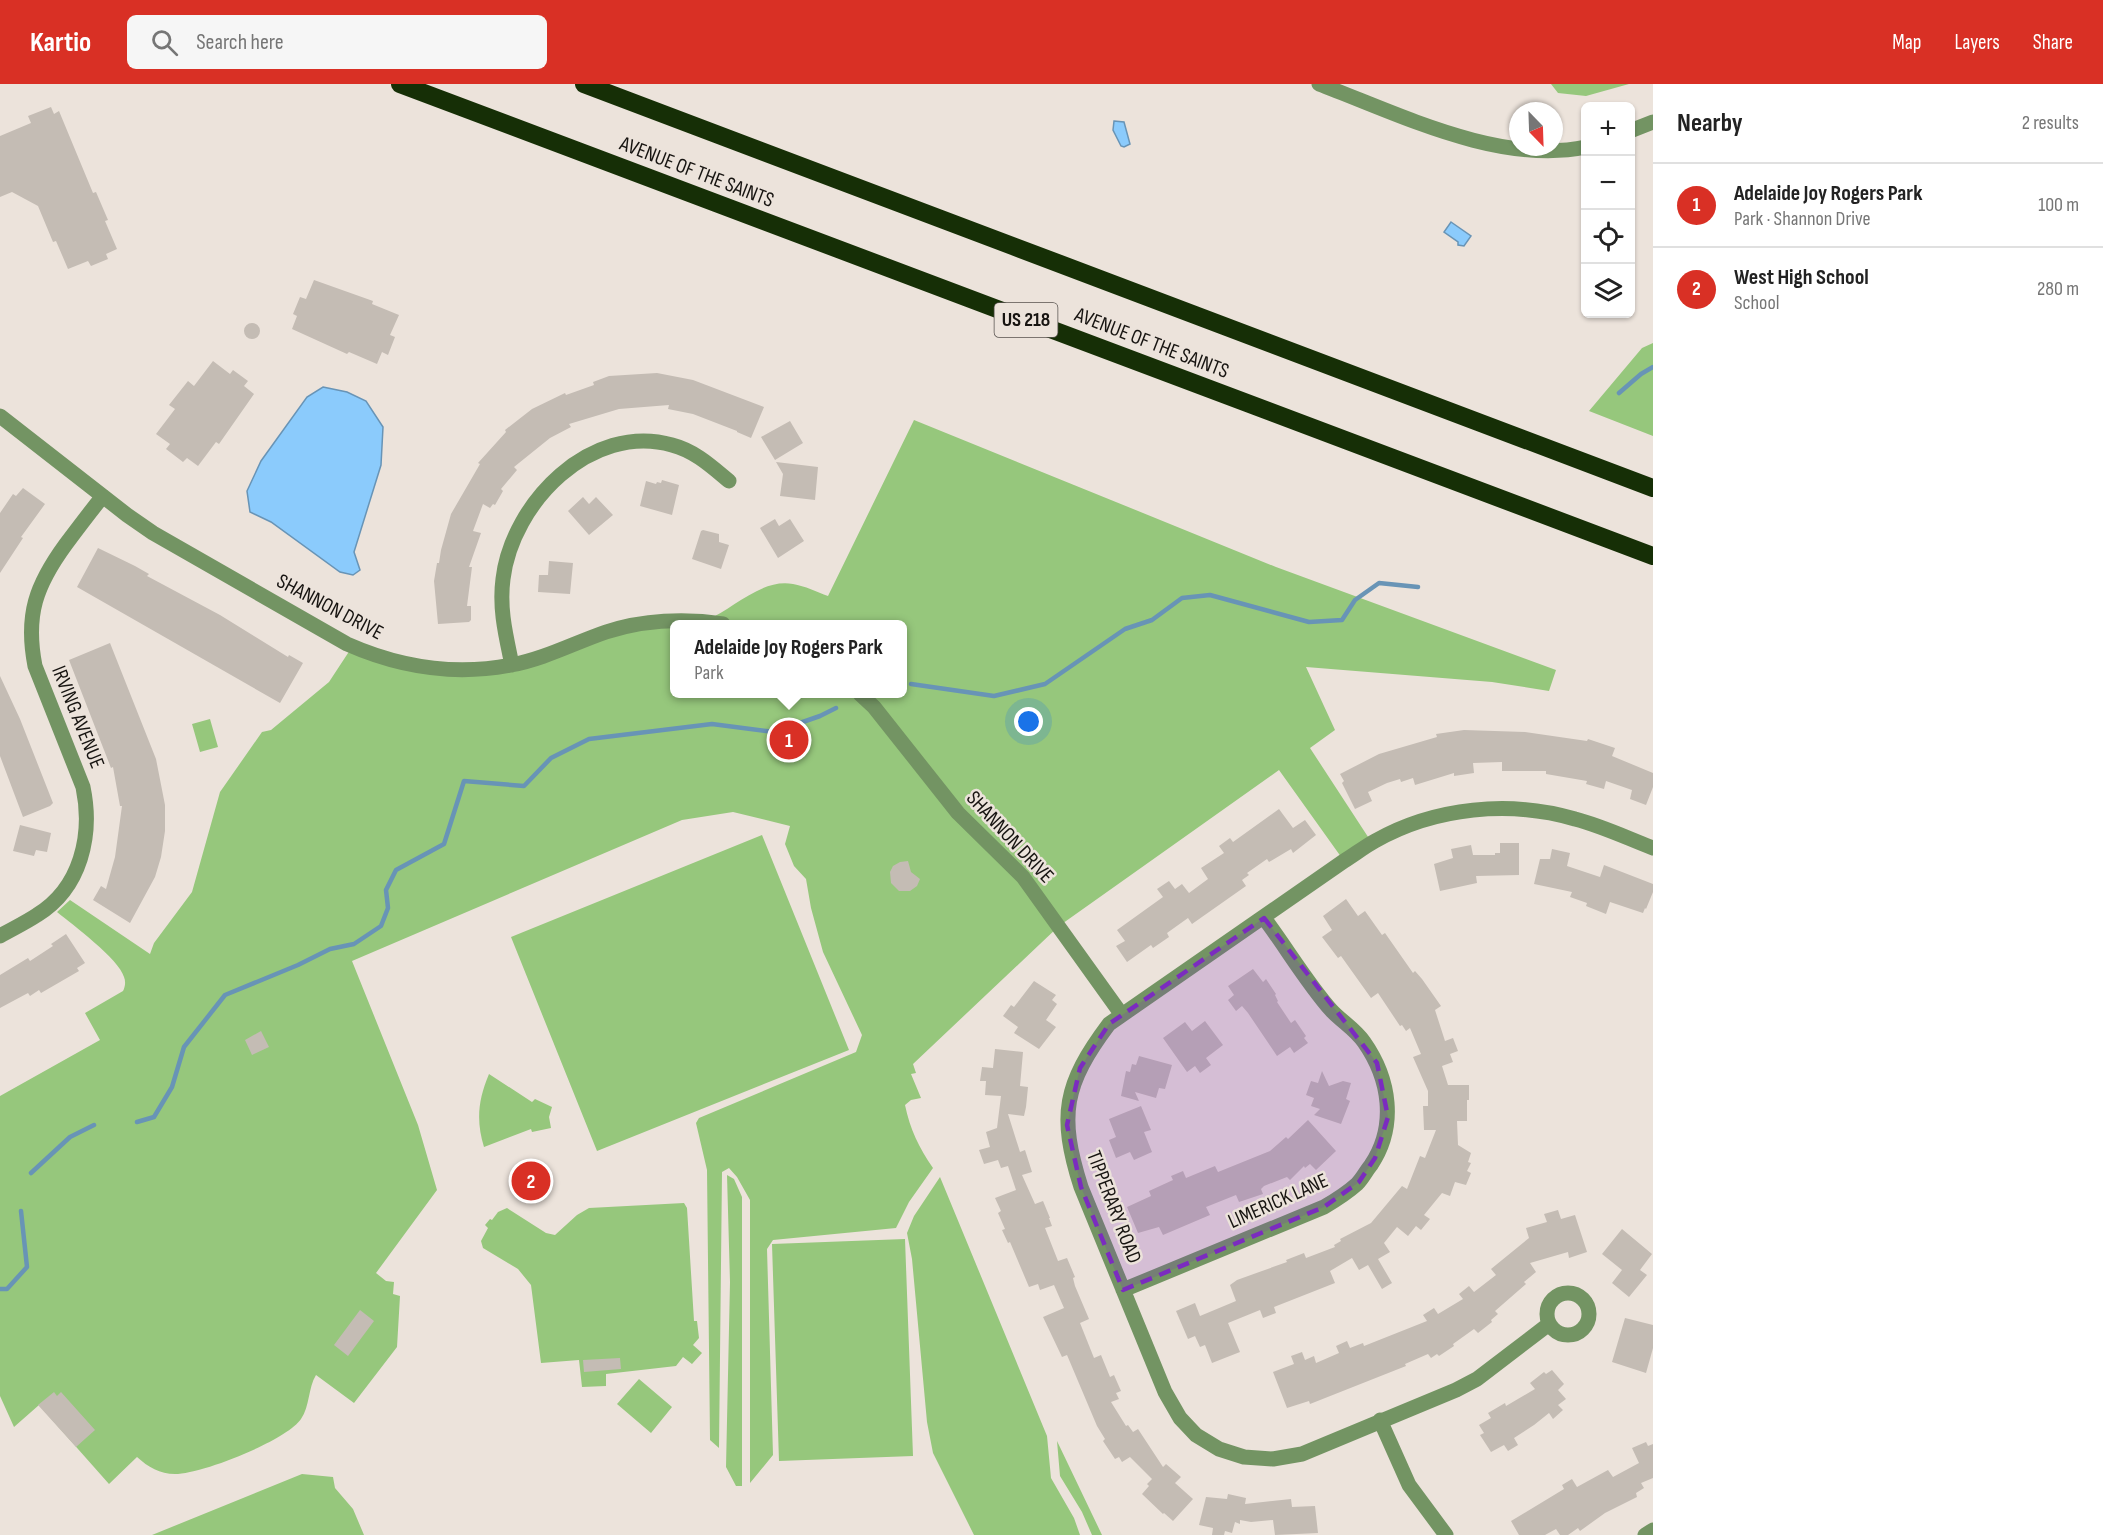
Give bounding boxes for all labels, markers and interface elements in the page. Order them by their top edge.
search box [127,15,547,69]
text: Kartio [30,26,91,59]
icon: search [148,26,181,59]
text: Search here [196,29,284,56]
text: Map [1892,30,1921,55]
text: Layers [1954,30,2000,55]
text: Share [2033,30,2073,55]
north arrow [1509,102,1563,156]
map controls [1581,102,1635,318]
button: + [1581,102,1635,156]
text: Nearby [1677,108,1743,139]
text: 2 results [2022,111,2079,135]
street label: AVENUE OF THE SAINTS [615,131,778,213]
button: − [1581,156,1635,210]
text: Adelaide Joy Rogers Park [1734,180,1922,207]
text: 1 [1693,193,1700,217]
text: 100 m [2038,193,2079,217]
text: Park · Shannon Drive [1734,207,1871,231]
button: locate [1581,210,1635,264]
button: layers [1581,264,1635,318]
text: West High School [1734,264,1869,291]
text: 2 [1692,277,1701,301]
text: 280 m [2037,277,2079,301]
text: School [1734,291,1779,315]
street label: AVENUE OF THE SAINTS [1070,302,1233,384]
road number: US 218 [994,303,1058,337]
street label: SHANNON DRIVE [273,569,387,645]
popup [670,620,907,698]
text: Adelaide Joy Rogers Park [694,634,883,661]
text: Park [694,661,724,685]
street label: IRVING AVENUE [46,662,110,772]
your location [1014,707,1043,736]
pin: 1 [770,718,808,762]
street label: SHANNON DRIVE [961,786,1059,888]
street label: TIPPERARY ROAD [1081,1147,1147,1267]
pin: 2 [512,1158,550,1204]
street label: LIMERICK LANE [1224,1168,1332,1234]

